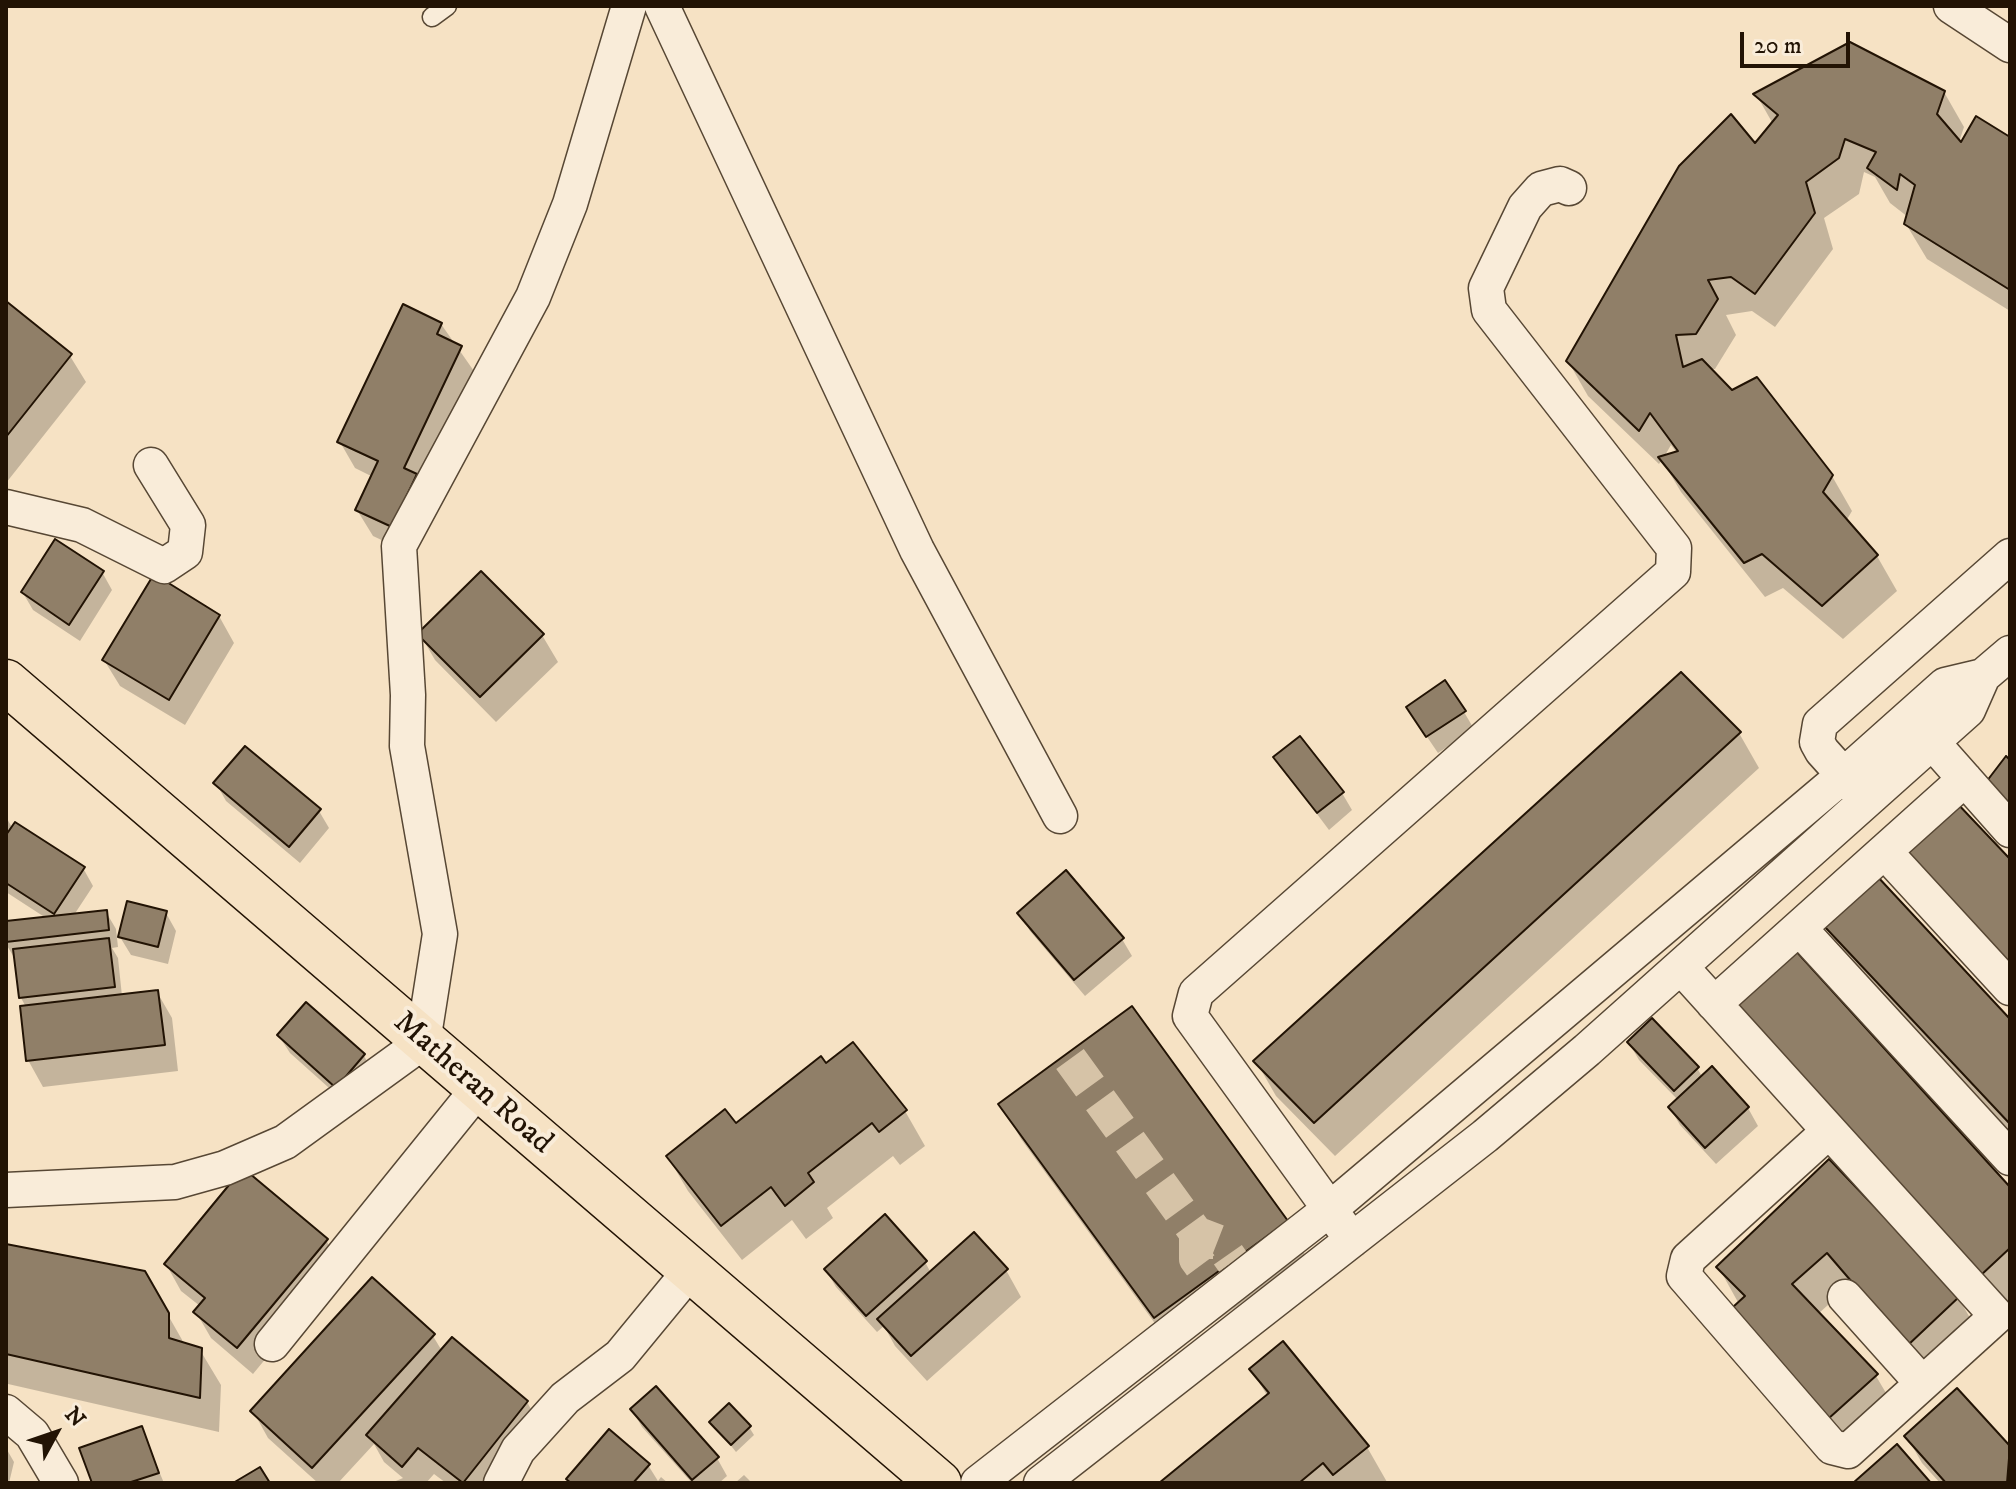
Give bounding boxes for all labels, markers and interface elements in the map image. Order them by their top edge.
scale bar [1744,16,1854,66]
text: 20 m [1754,31,1802,61]
street label: Matheran Road [385,1004,559,1164]
north arrow [16,1393,96,1473]
text: N [59,1402,91,1433]

